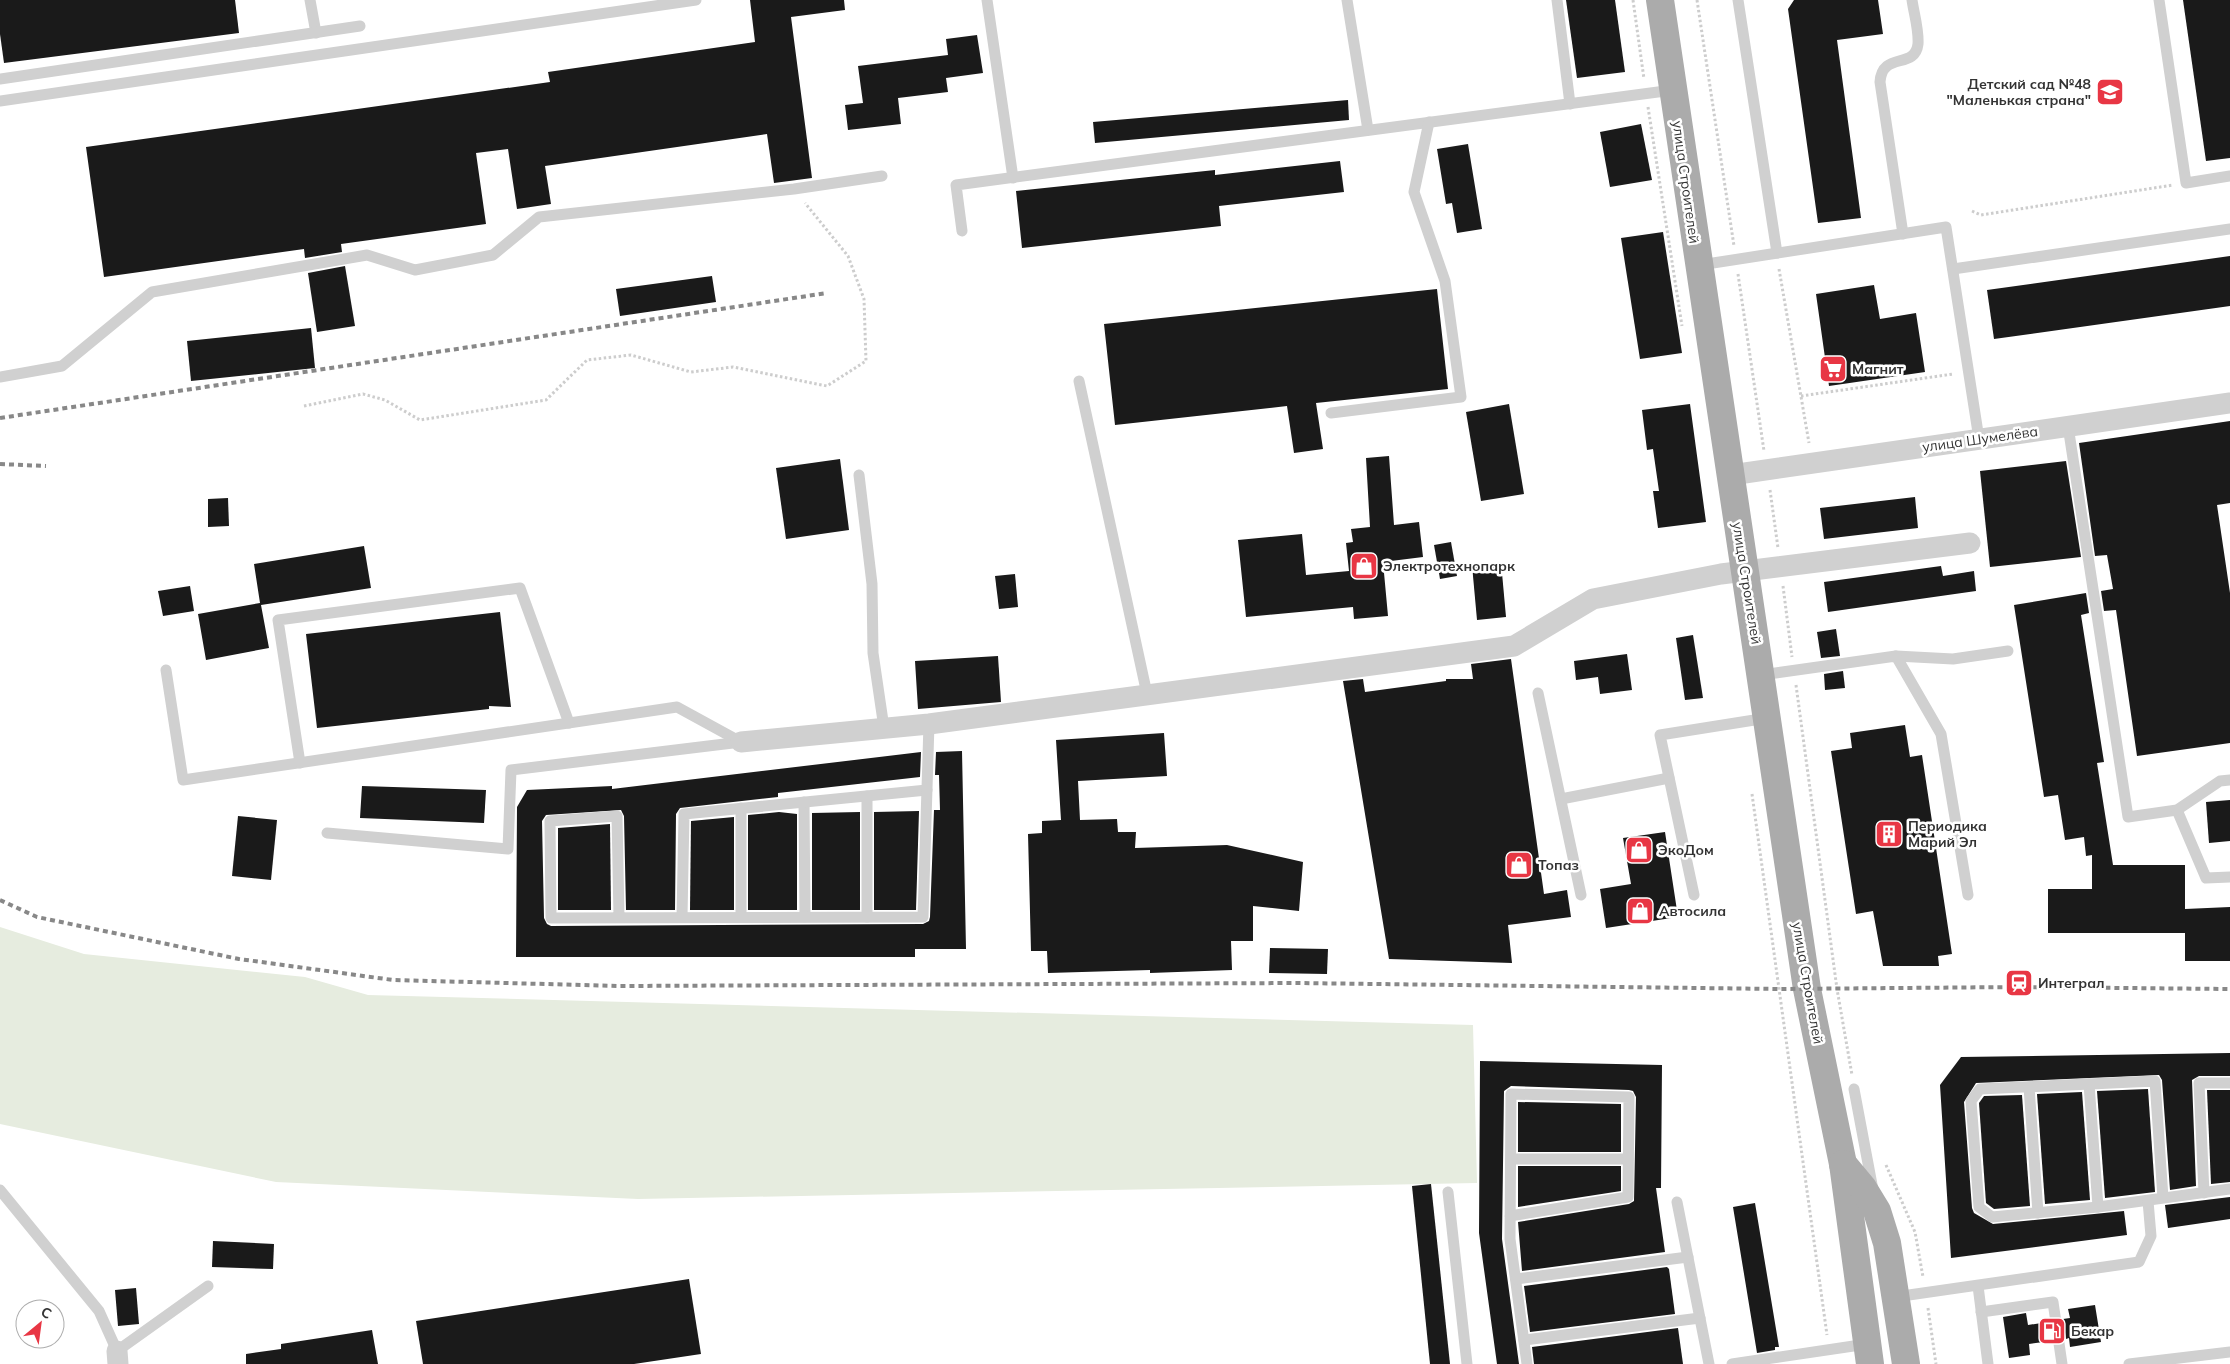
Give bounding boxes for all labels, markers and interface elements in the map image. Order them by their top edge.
place label: Детский сад №48 "Маленькая страна" [1946,75,2091,109]
school or university icon: Детский сад №48 "Маленькая страна" [2095,77,2125,107]
street label: улица Строителей [1668,119,1704,245]
supermarket icon: Магнит [1818,354,1848,384]
place label: Магнит [1852,360,1904,378]
street label: улица Шумелёва [1921,422,2039,456]
street label: улица Строителей [1728,520,1766,646]
shop icon: Электротехнопарк [1349,551,1379,581]
place label: Электротехнопарк [1383,557,1516,575]
place label: Периодика Марий Эл [1908,817,1987,851]
building icon: Периодика Марий Эл [1874,819,1904,849]
shop icon: ЭкоДом [1624,835,1654,865]
place label: ЭкоДом [1658,841,1714,859]
shop icon: Топаз [1504,850,1534,880]
place label: Топаз [1538,856,1579,874]
shop icon: Автосила [1625,896,1655,926]
place label: Автосила [1659,902,1726,920]
street label: улица Строителей [1788,920,1828,1046]
station icon: Интеграл [2004,968,2034,998]
place label: Интеграл [2038,974,2105,992]
north arrow [15,1299,65,1349]
text: С [38,1302,55,1323]
fuel station icon: Бекар [2037,1316,2067,1346]
place label: Бекар [2071,1322,2114,1340]

